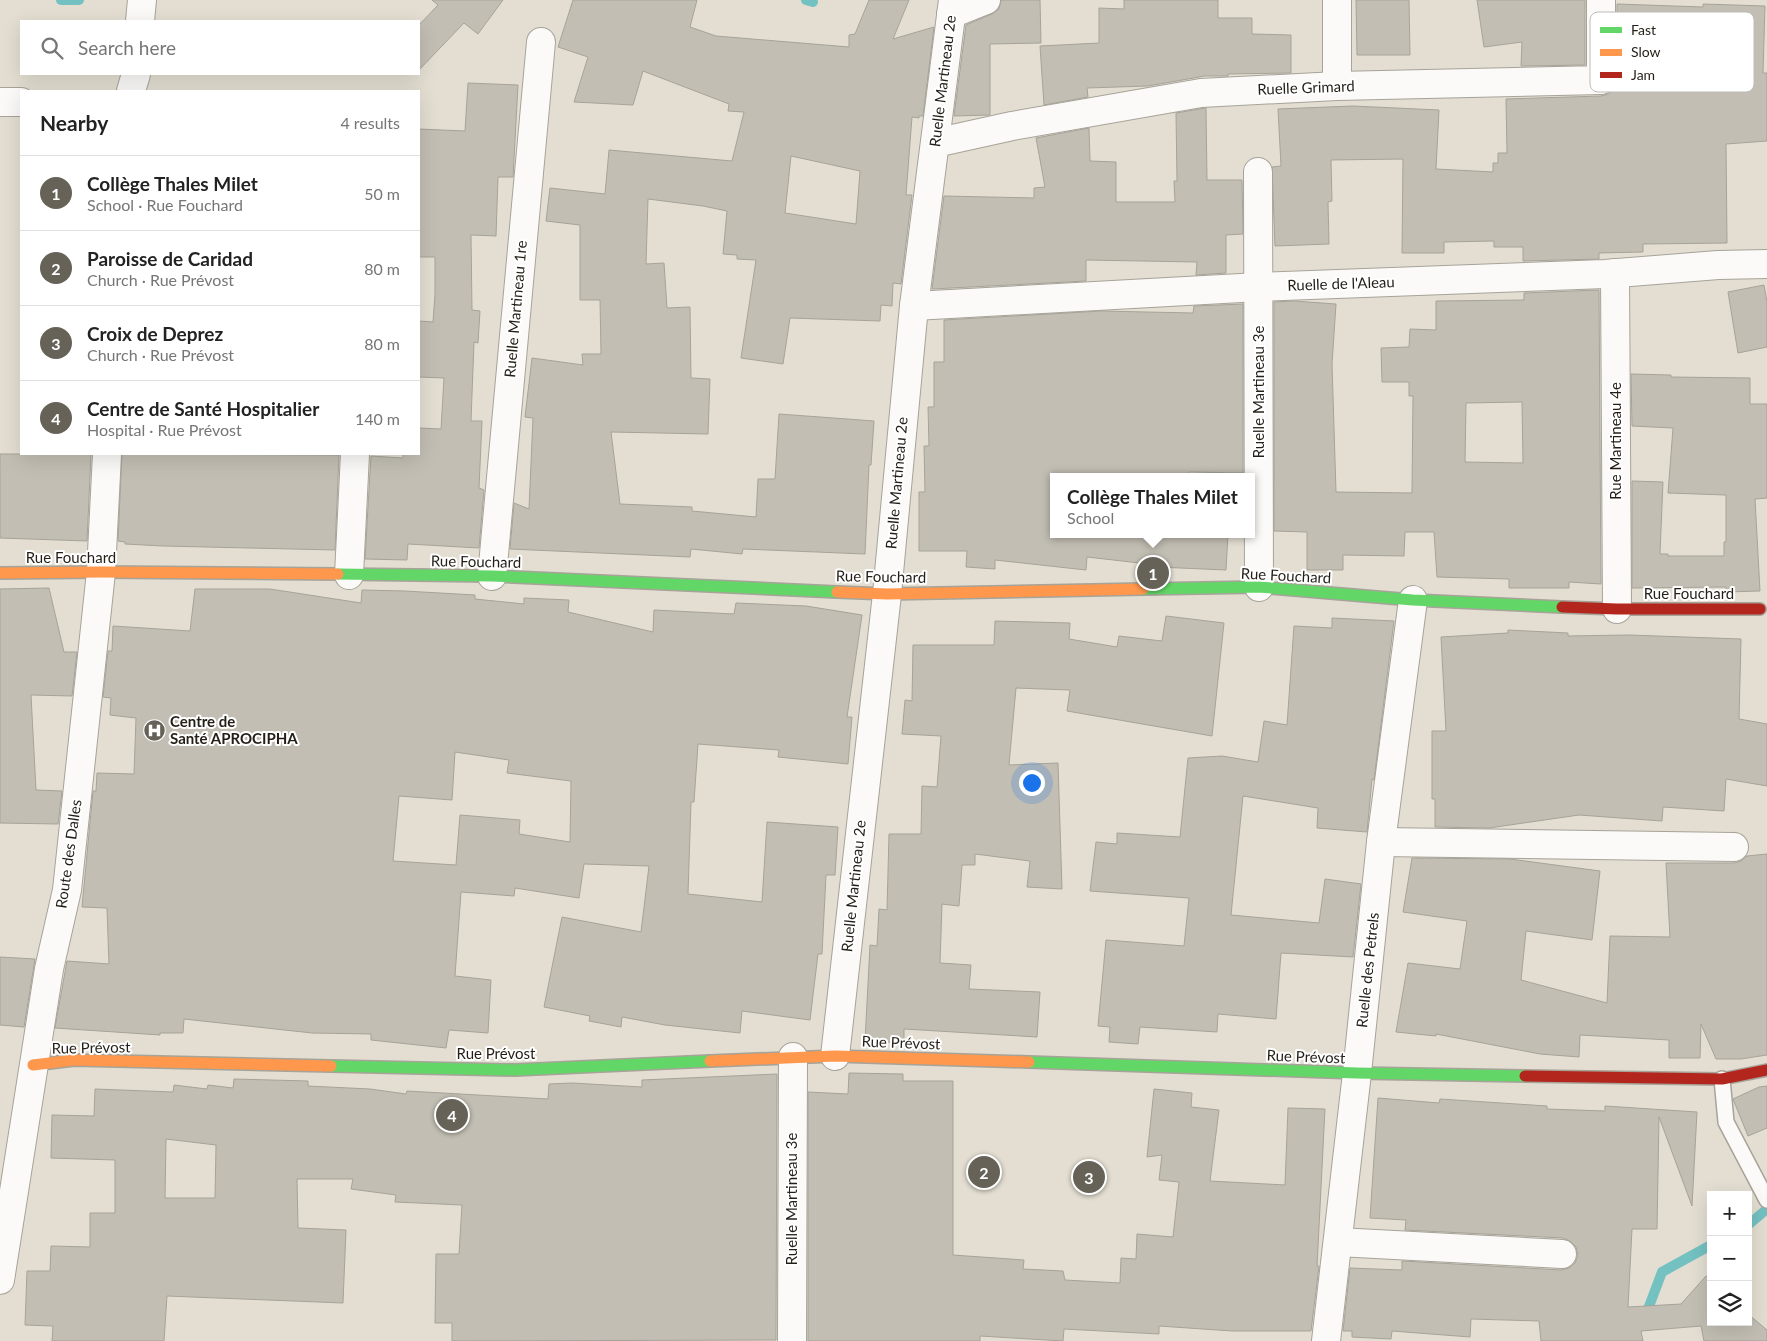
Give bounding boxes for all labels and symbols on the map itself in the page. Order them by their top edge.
legend [1590,12,1754,92]
street label: Ruelle Martineau 2e [925,14,959,148]
text: Fast [1631,21,1656,38]
text: Slow [1631,43,1661,60]
text: Jam [1631,66,1655,83]
street label: Ruelle Grimard [1257,76,1355,98]
street label: Ruelle Martineau 1re [500,239,530,378]
street label: Ruelle de l'Aleau [1287,272,1395,294]
street label: Ruelle Martineau 3e [1249,326,1267,458]
street label: Rue Martineau 4e [1606,382,1624,500]
street label: Ruelle Martineau 2e [881,416,911,550]
street label: Rue Fouchard [26,548,116,566]
street label: Rue Fouchard [431,551,521,571]
pin: 1 [1137,554,1169,592]
street label: Rue Fouchard [1240,564,1332,586]
street label: Rue Fouchard [836,566,926,586]
street label: Rue Fouchard [1644,584,1734,602]
place label: Centre de Santé APROCIPHA [170,712,298,747]
hospital icon: Centre de Santé APROCIPHA [142,719,166,743]
your location [1019,770,1045,796]
street label: Route des Dalles [51,798,85,909]
street label: Ruelle Martineau 2e [837,819,869,953]
street label: Ruelle des Petrels [1352,911,1382,1028]
street label: Rue Prévost [861,1032,941,1052]
street label: Rue Prévost [51,1037,131,1057]
street label: Rue Prévost [457,1044,536,1062]
street label: Rue Prévost [1266,1046,1346,1066]
pin: 4 [436,1096,468,1134]
street label: Ruelle Martineau 3e [782,1133,800,1265]
pin: 2 [968,1153,1000,1191]
pin: 3 [1073,1158,1105,1196]

